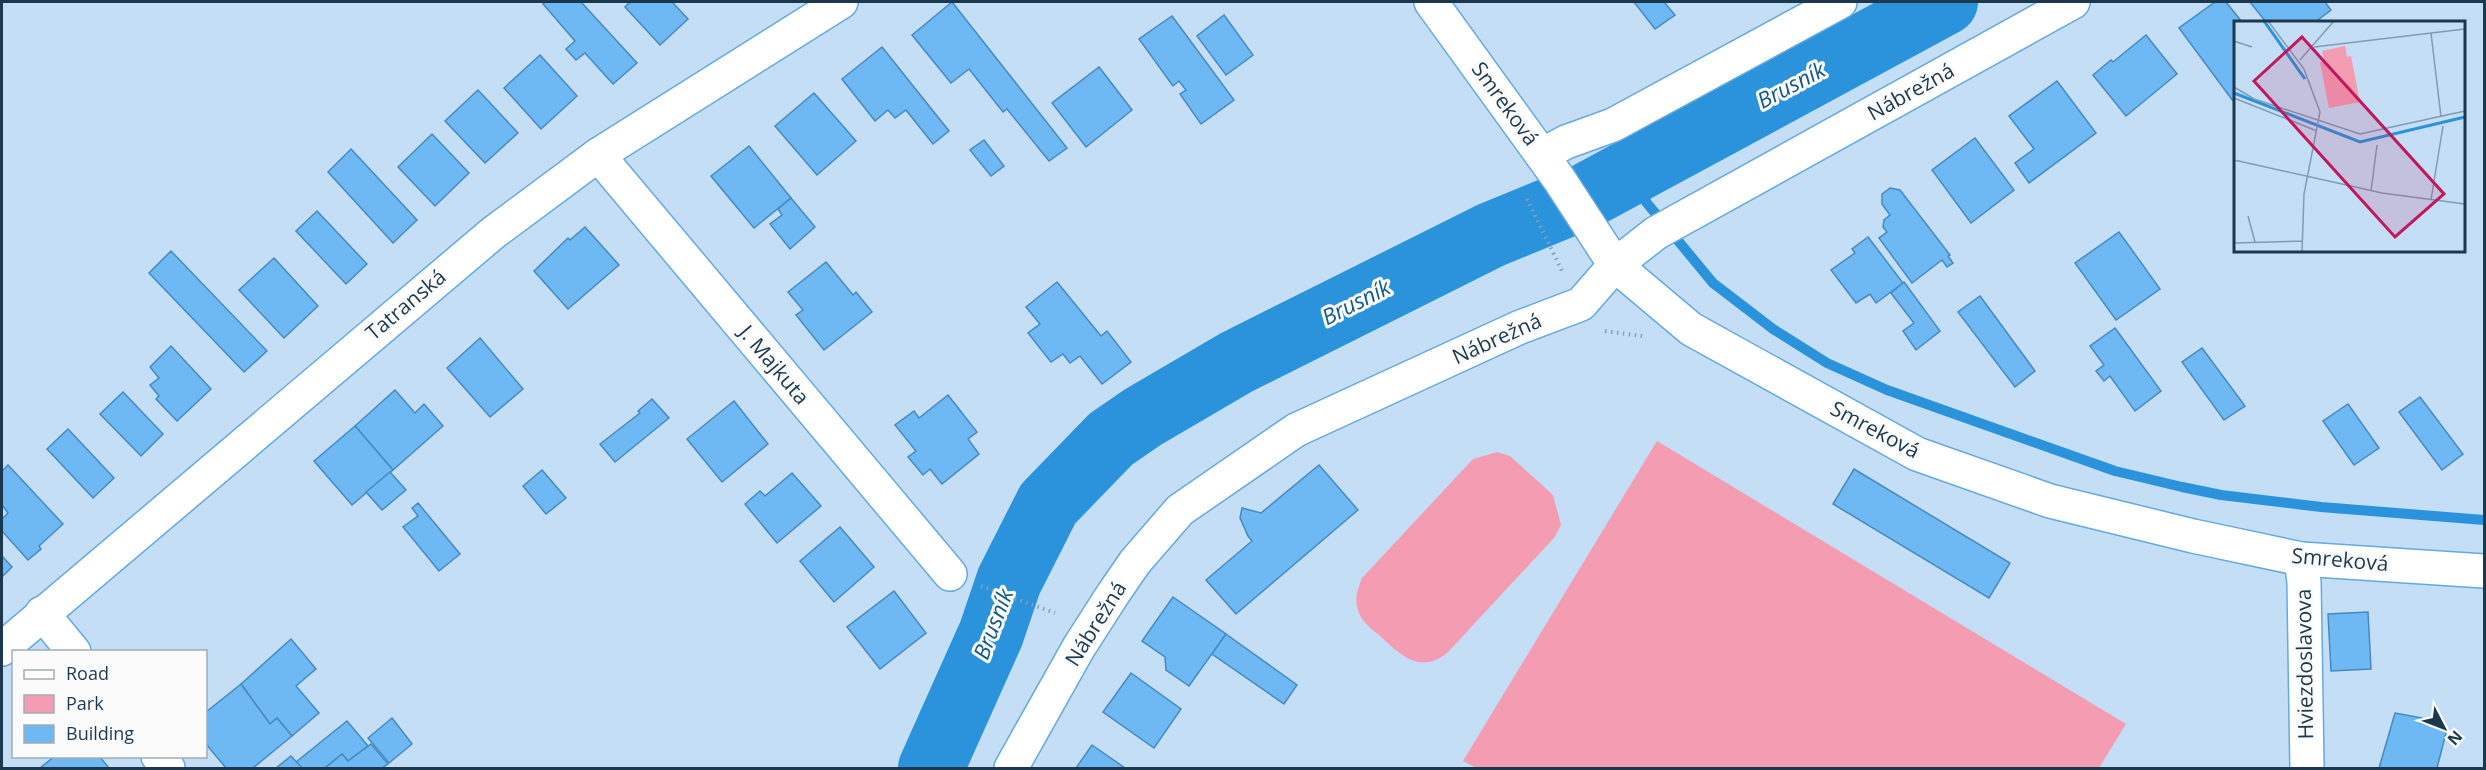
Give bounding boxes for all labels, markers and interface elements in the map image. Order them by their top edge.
inset map [2234,21,2465,252]
water label: Brusník [1751,53,1831,115]
street label: Smreková [1466,56,1546,151]
street label: Nábrežná [1862,56,1959,126]
street label: Tatranská [359,262,451,346]
water label: Brusník [1316,271,1396,331]
street label: Nábrežná [1447,306,1546,370]
street label: J. Majkuta [732,317,816,410]
street label: Smreková [1826,394,1925,464]
street label: Smreková [2290,541,2390,577]
street label: Nábrežná [1058,576,1132,671]
water label: Brusník [965,583,1020,663]
street label: Hviezdoslavova [2289,588,2319,740]
legend [12,650,207,758]
text: Road [66,661,109,685]
text: Park [66,691,104,715]
north arrow [2414,698,2474,758]
text: Building [66,721,134,745]
text: N [2443,726,2468,750]

